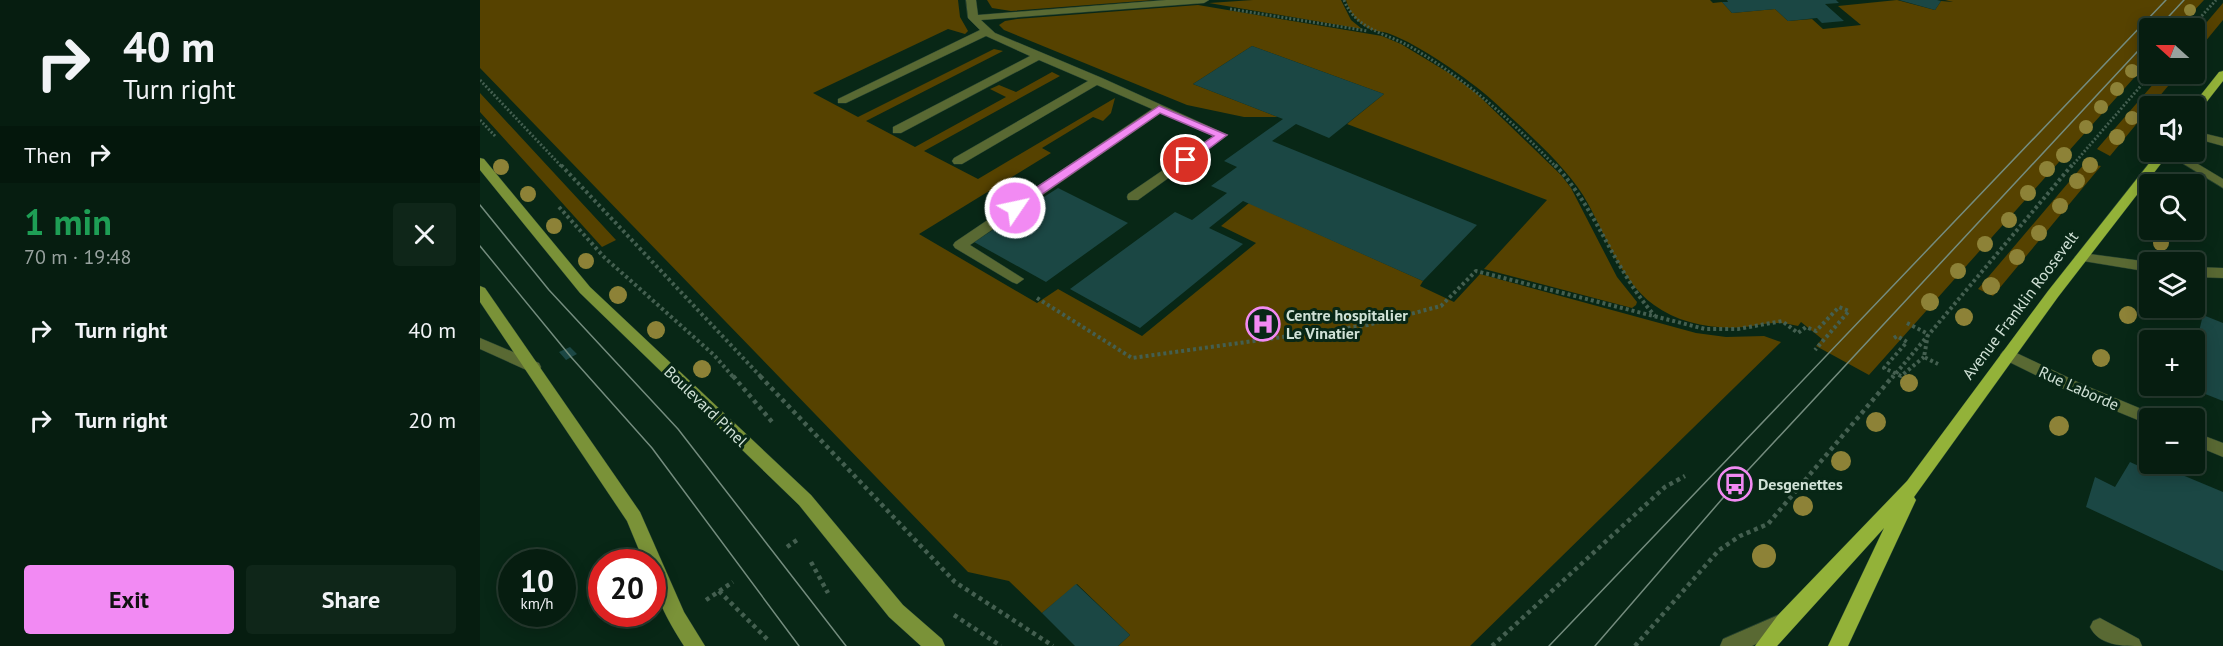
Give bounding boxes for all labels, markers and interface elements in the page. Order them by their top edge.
north arrow [2139,18,2205,84]
map controls [2139,18,2205,474]
text: 40 m [123,19,215,74]
icon: right [24,24,102,102]
text: Turn right [123,72,236,106]
button: sound [2139,96,2205,162]
pin [1160,134,1211,185]
icon: right [83,138,116,171]
text: Then [24,141,71,169]
icon: arrive [1169,143,1202,176]
button: search [2139,174,2205,240]
position arrow [983,176,1047,240]
text: 1 min [24,198,112,245]
button: close [393,203,456,266]
street label: Avenue Franklin Roosevelt [1958,226,2083,383]
text: 70 m · 19:48 [24,244,131,270]
button: layers [2139,252,2205,318]
place label: Centre hospitalier Le Vinatier [1286,305,1408,343]
hospital icon: Centre hospitalier Le Vinatier [1245,306,1281,342]
icon: right [24,314,57,347]
text: Turn right [75,316,167,344]
text: 40 m [408,316,456,344]
button: + [2139,330,2205,396]
street label: Boulevard Pinel [660,361,752,451]
street label: Rue Laborde [2036,361,2122,415]
icon: right [24,404,57,437]
text: Turn right [75,406,167,434]
text: 20 m [408,406,456,434]
button: − [2139,408,2205,474]
bus stop icon: Desgenettes [1717,466,1753,502]
place label: Desgenettes [1758,474,1843,494]
speed limit sign: 20 [588,549,666,627]
text: 10 [520,561,554,600]
button: Exit [24,565,234,634]
button: Share [246,565,456,634]
text: km/h [521,594,553,613]

